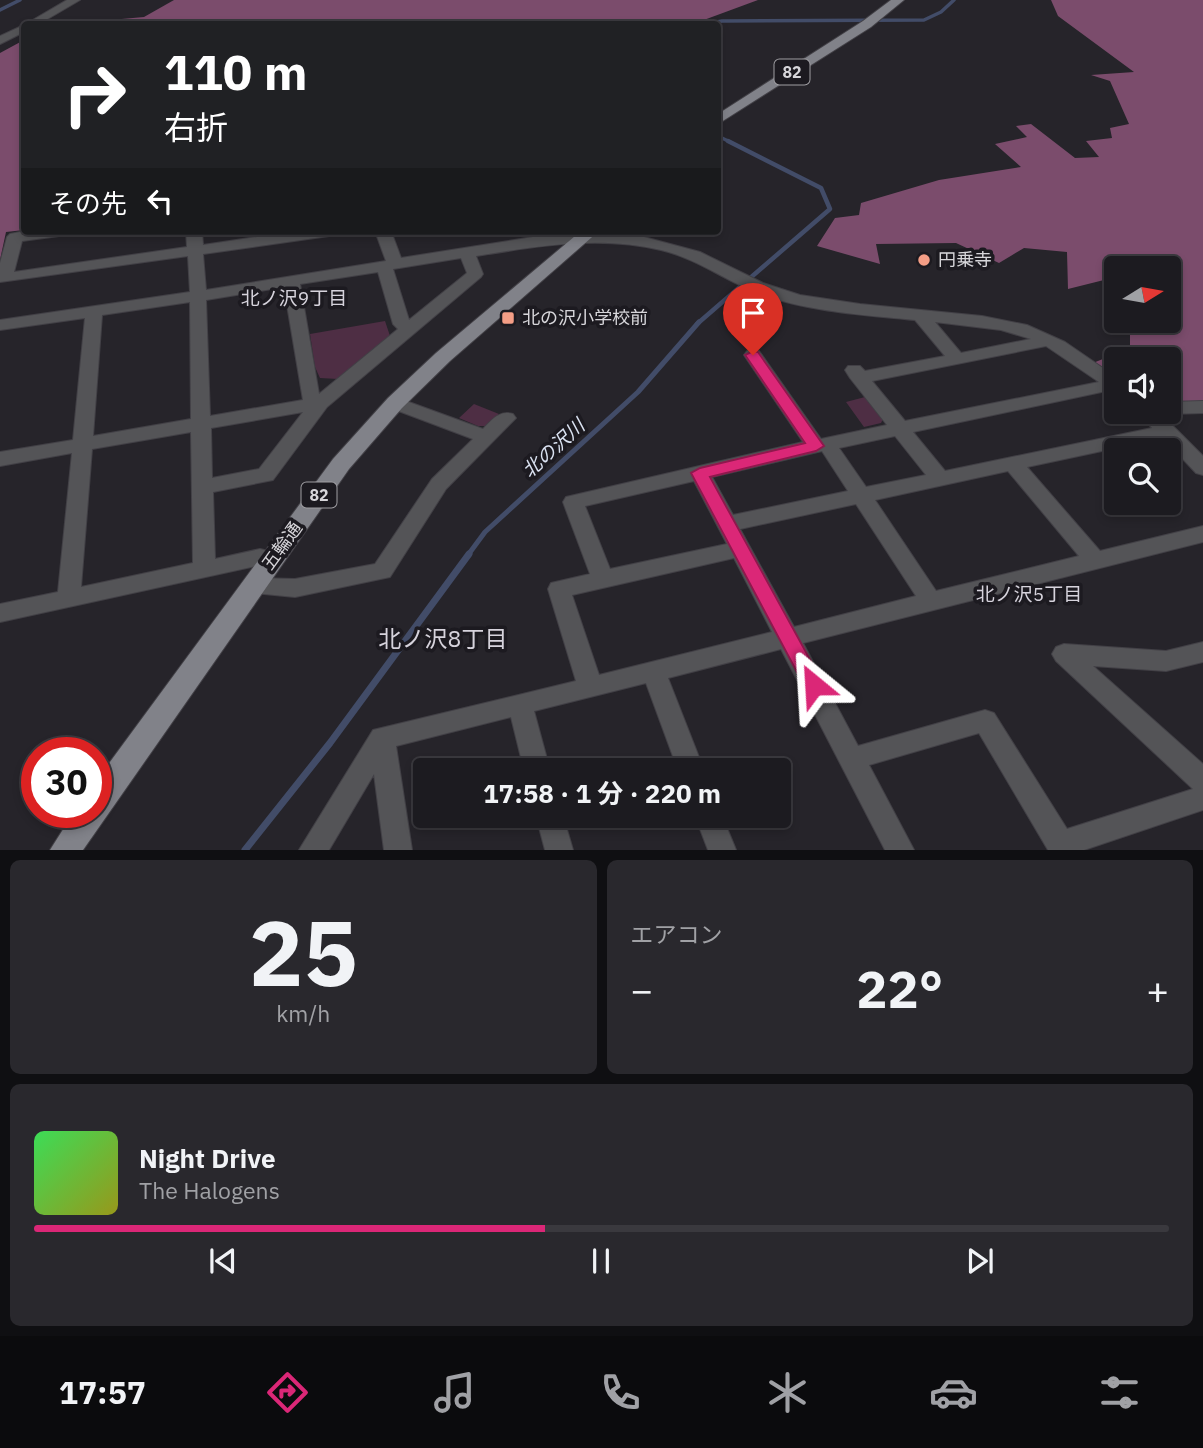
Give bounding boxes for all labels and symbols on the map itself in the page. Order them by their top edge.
road number: 82 [774,60,810,85]
place label: 円乗寺 [938,248,992,271]
marker: 円乗寺 [916,252,932,268]
north arrow [1104,256,1181,332]
pin [723,283,783,355]
district label: 北ノ沢9丁目 [241,286,347,310]
place label: 北の沢小学校前 [522,306,648,329]
marker: 北の沢小学校前 [500,310,516,326]
water label: 北の沢川 [517,412,591,482]
road number: 82 [302,482,336,508]
street label: 五輪通 [256,517,307,574]
district label: 北ノ沢5丁目 [976,582,1082,606]
district label: 北ノ沢8丁目 [379,623,507,653]
position arrow [777,648,851,722]
speed limit sign: 30 [21,737,112,828]

